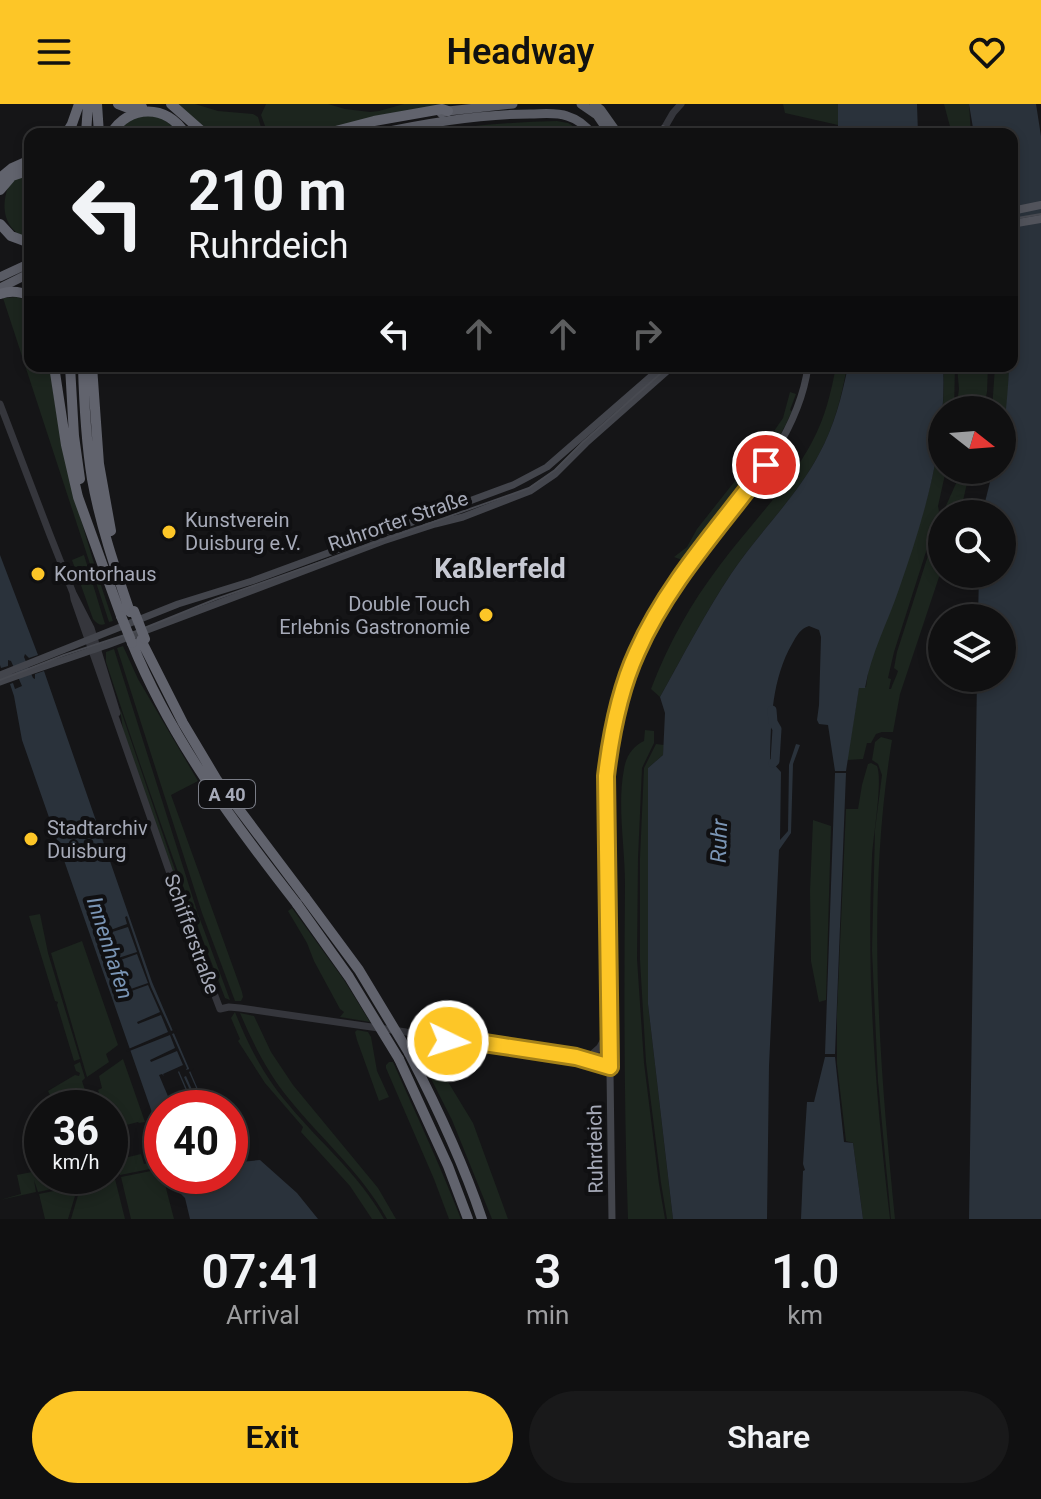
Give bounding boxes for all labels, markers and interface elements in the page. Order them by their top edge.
icon: menu [32,30,76,74]
icon: heart [965,30,1009,74]
text: Headway [447,31,595,73]
text: 210 m [188,158,347,224]
icon: left [56,160,160,264]
text: Ruhrdeich [188,225,349,267]
icon: left [373,312,417,356]
icon: ahead [457,312,501,356]
icon: ahead [541,312,585,356]
icon: right [625,312,669,356]
north arrow [928,396,1016,484]
map controls [928,396,1016,692]
pin [732,431,800,499]
icon: arrive [744,443,788,487]
street label: Ruhrorter Straße [325,486,471,556]
button: search [928,500,1016,588]
place label: Kunstverein Duisburg e.V. [185,508,301,555]
marker: Kunstverein Duisburg e.V. [160,523,178,541]
district label: Kaßlerfeld [434,552,566,585]
place label: Kontorhaus [54,562,157,586]
marker: Kontorhaus [29,565,47,583]
place label: Double Touch Erlebnis Gastronomie [279,592,470,639]
button: layers [928,604,1016,692]
marker: Double Touch Erlebnis Gastronomie [477,606,495,624]
road number: A 40 [199,780,255,808]
place label: Stadtarchiv Duisburg [47,816,148,863]
water label: Ruhr [706,818,732,863]
marker: Stadtarchiv Duisburg [22,830,40,848]
street label: Schifferstraße [159,871,225,997]
water label: Innenhafen [82,894,138,1002]
position arrow [406,999,490,1083]
speed limit sign: 40 [144,1090,248,1194]
street label: Ruhrdeich [582,1104,608,1194]
text: 36 [53,1108,99,1155]
text: km/h [53,1150,99,1174]
text: 07:41 [202,1243,324,1300]
text: 3 [534,1243,561,1300]
text: 1.0 [771,1243,839,1300]
text: Arrival [226,1300,300,1330]
text: min [526,1300,569,1330]
text: km [787,1300,823,1330]
button: Exit [32,1391,513,1483]
button: Share [529,1391,1009,1483]

